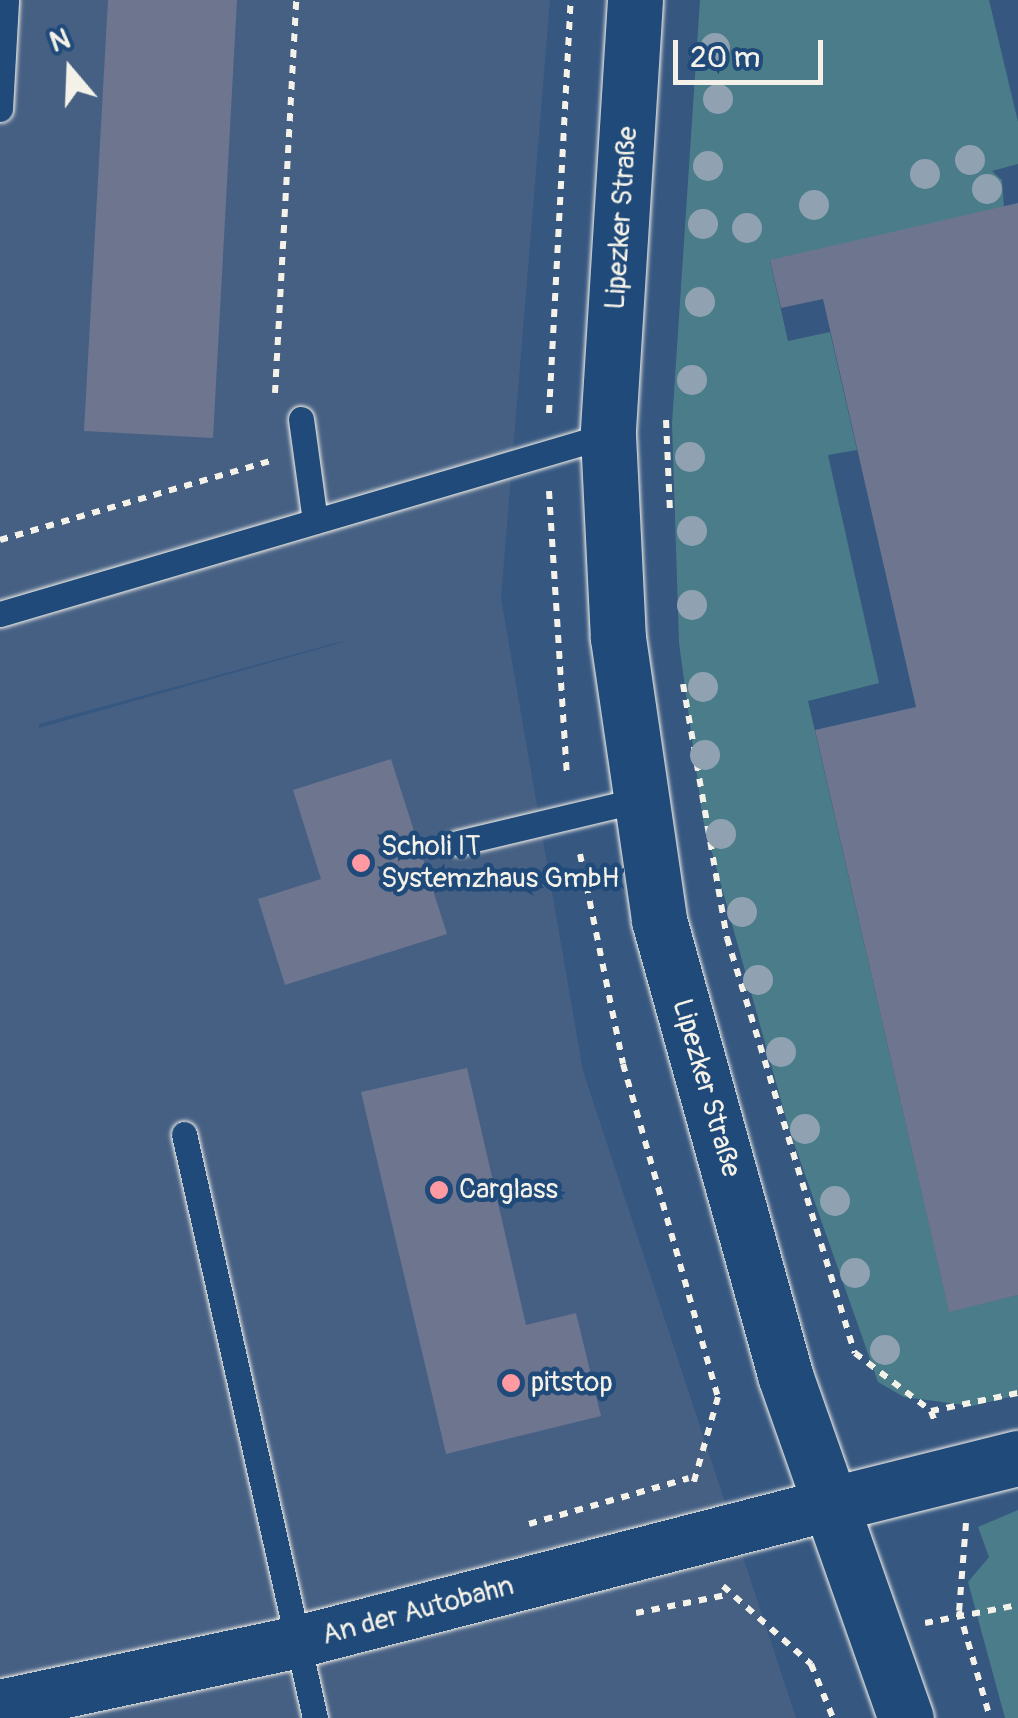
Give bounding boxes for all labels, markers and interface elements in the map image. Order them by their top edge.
north arrow [20,20,120,120]
scale bar [678,20,828,82]
text: N [45,22,75,61]
text: 20 m [690,39,760,76]
street label: Lipezker Straße [599,125,645,311]
place label: Scholi IT Systemzhaus GmbH [381,830,619,896]
marker: Scholi IT Systemzhaus GmbH [350,852,372,874]
street label: Lipezker Straße [665,995,747,1181]
place label: Carglass [459,1173,558,1207]
marker: Carglass [428,1179,450,1201]
place label: pitstop [531,1366,613,1400]
marker: pitstop [500,1372,522,1394]
street label: An der Autobahn [318,1569,518,1653]

